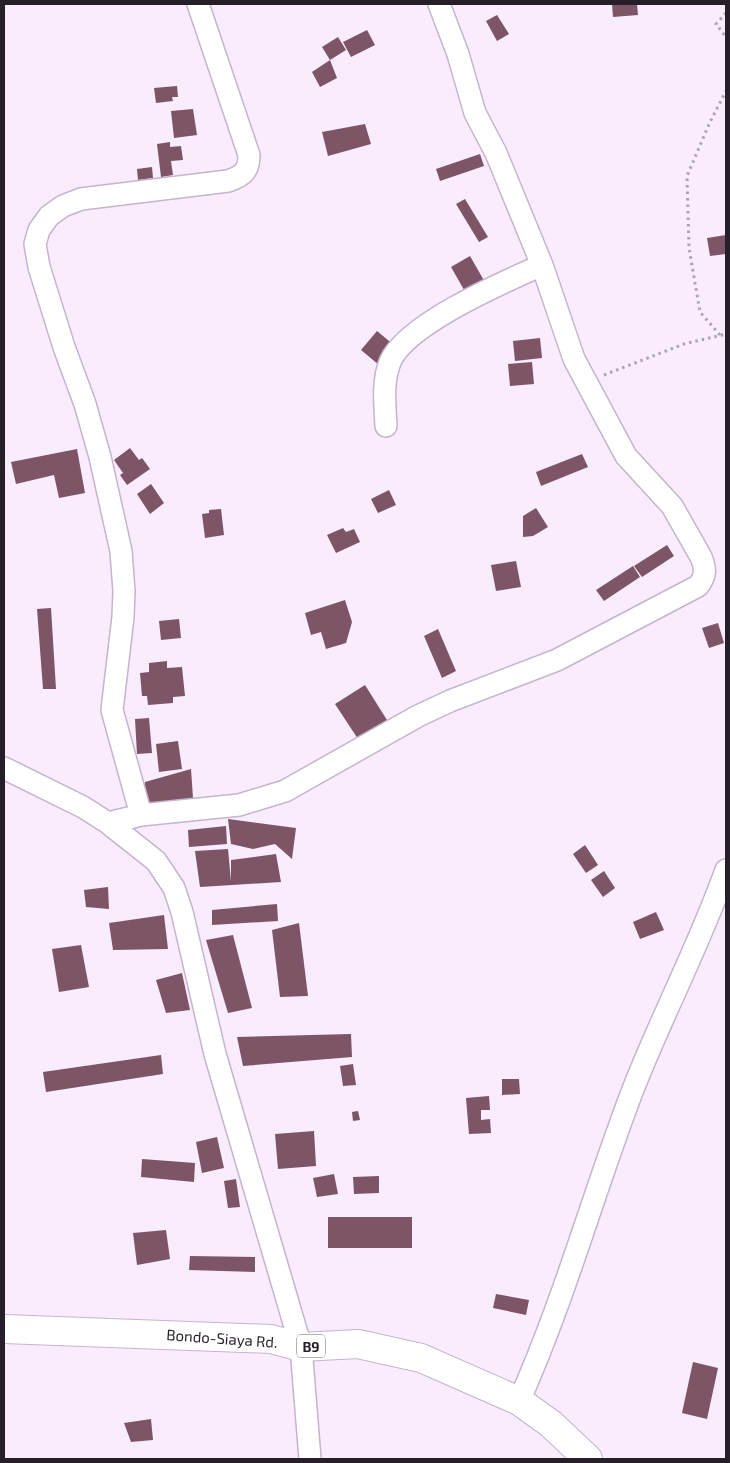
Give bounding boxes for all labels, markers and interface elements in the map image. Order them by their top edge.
street label: Bondo-Siaya Rd. [166,1325,278,1351]
road number: B9 [297,1334,325,1358]

